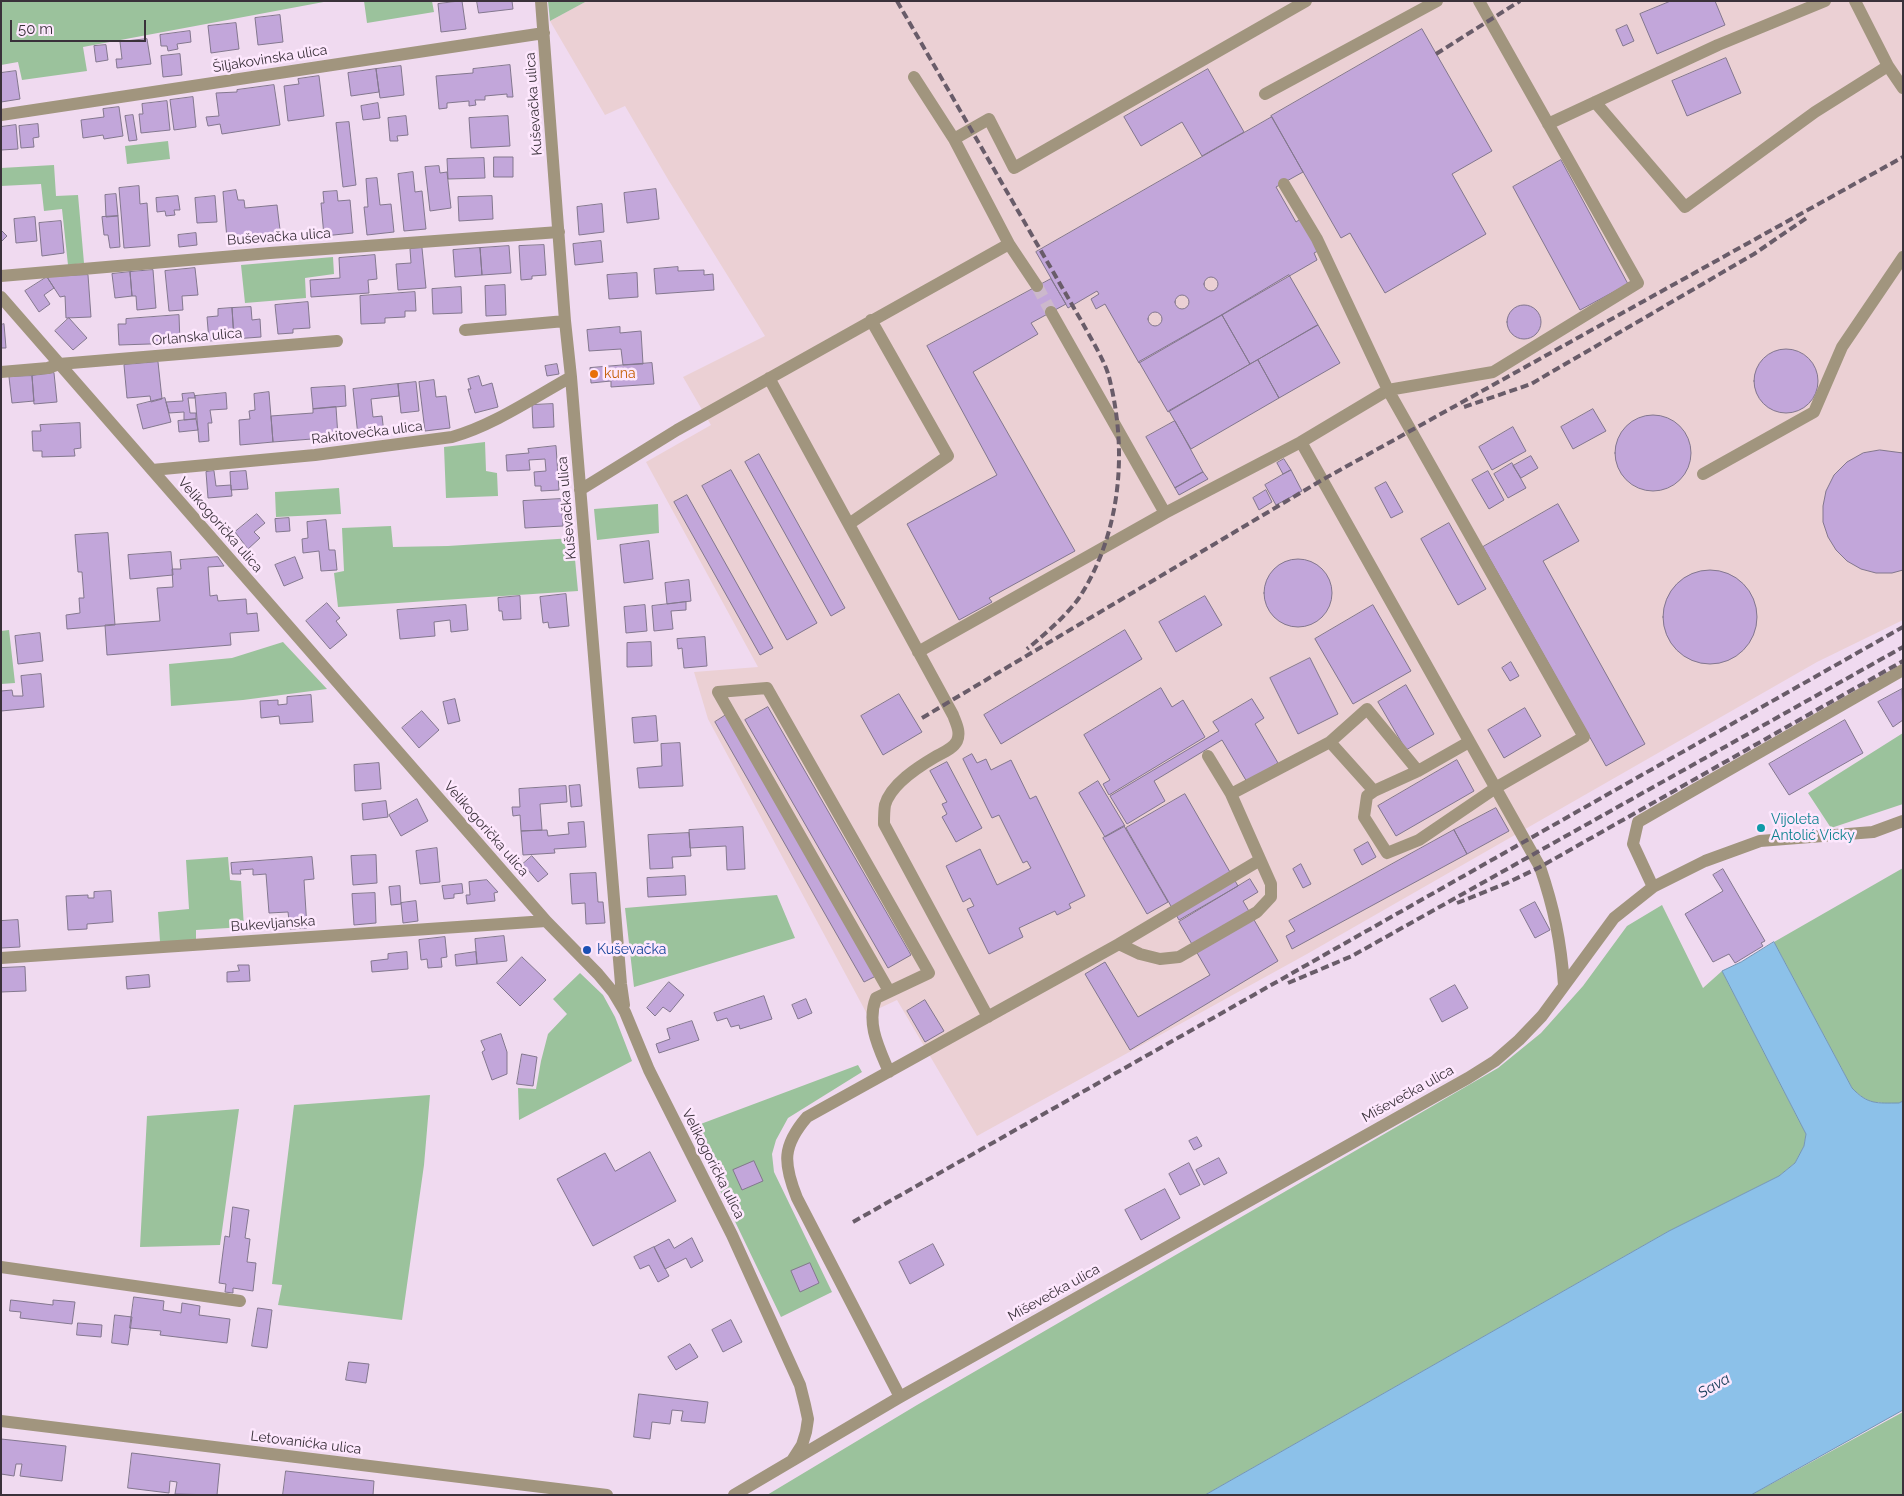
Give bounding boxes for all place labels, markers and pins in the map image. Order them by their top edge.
place label: kuna [604,366,636,382]
marker: kuna [588,368,600,380]
place label: Vijoleta Antolić Vicky [1771,812,1855,844]
marker: Vijoleta Antolić Vicky [1755,822,1767,834]
place label: Kuševačka [597,942,666,958]
marker: Kuševačka [581,944,593,956]

